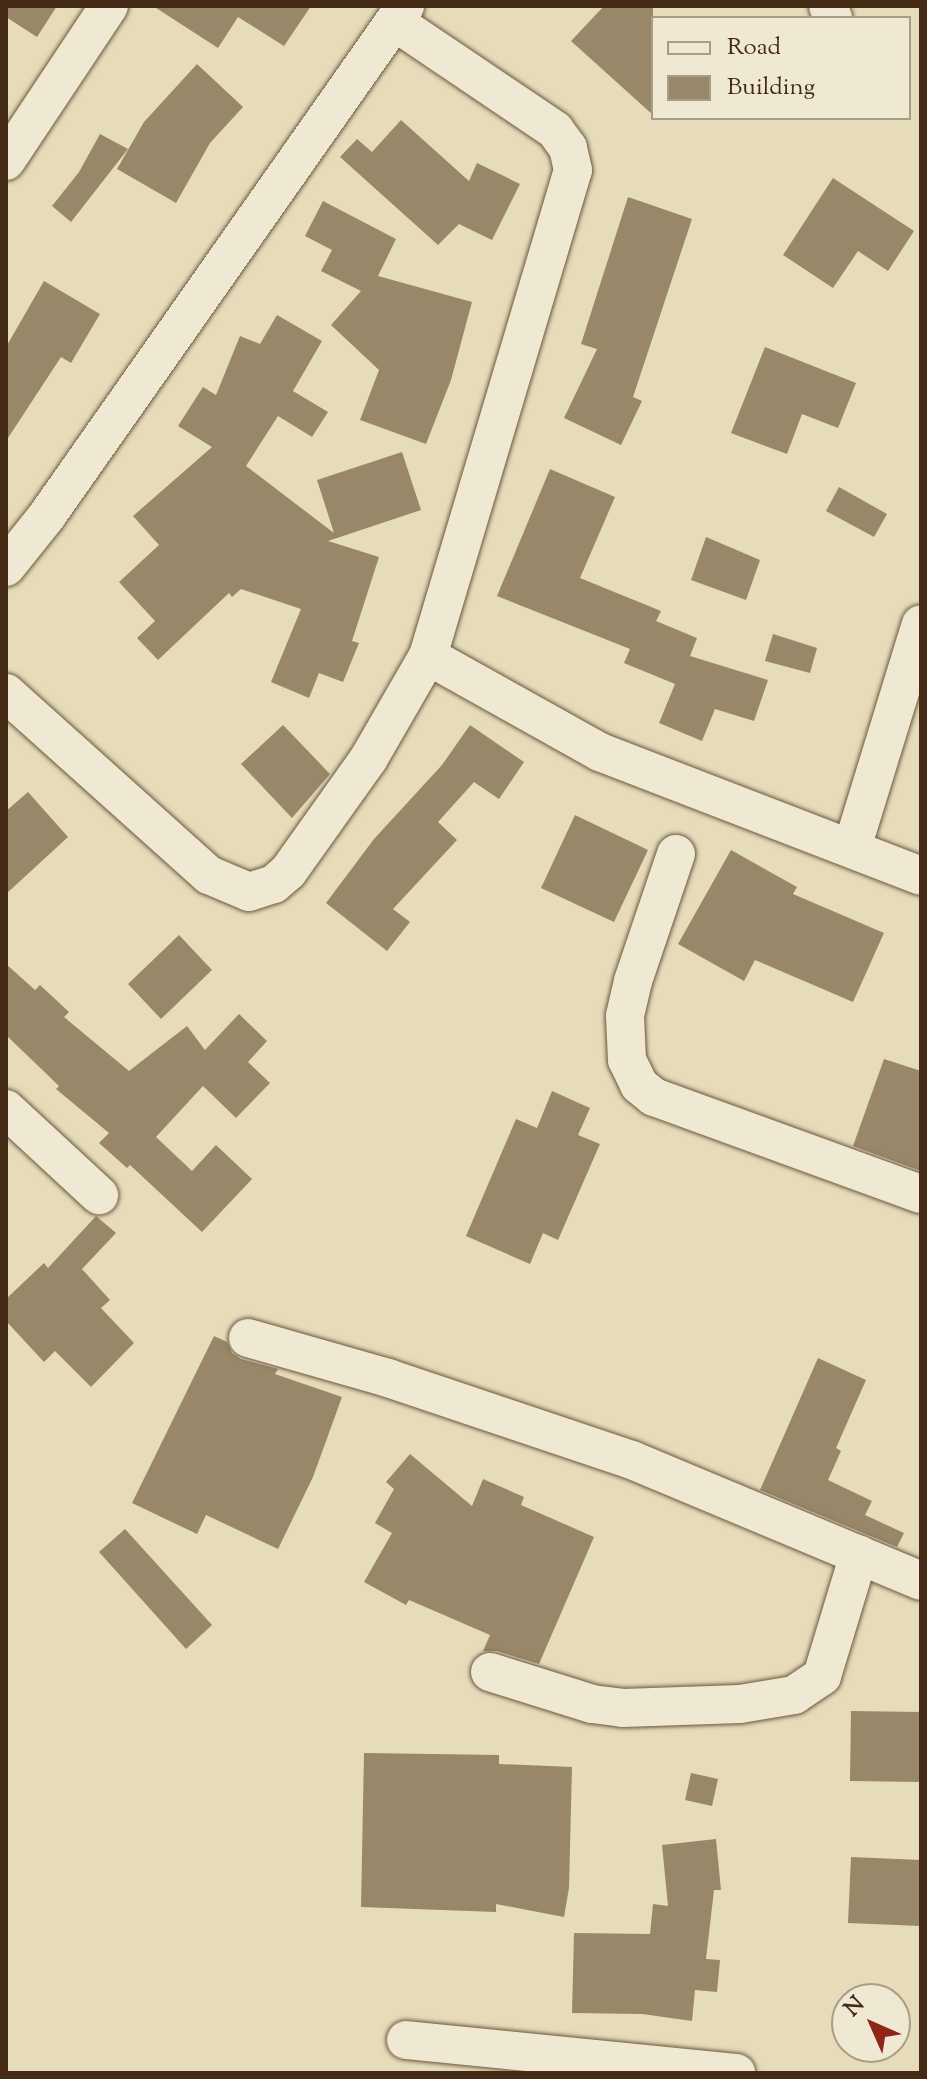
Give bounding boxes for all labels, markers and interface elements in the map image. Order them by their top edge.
legend [651,16,911,120]
text: Road [727,31,781,65]
text: Building [727,71,815,105]
north arrow [831,1983,911,2063]
text: N [838,1990,873,2025]

